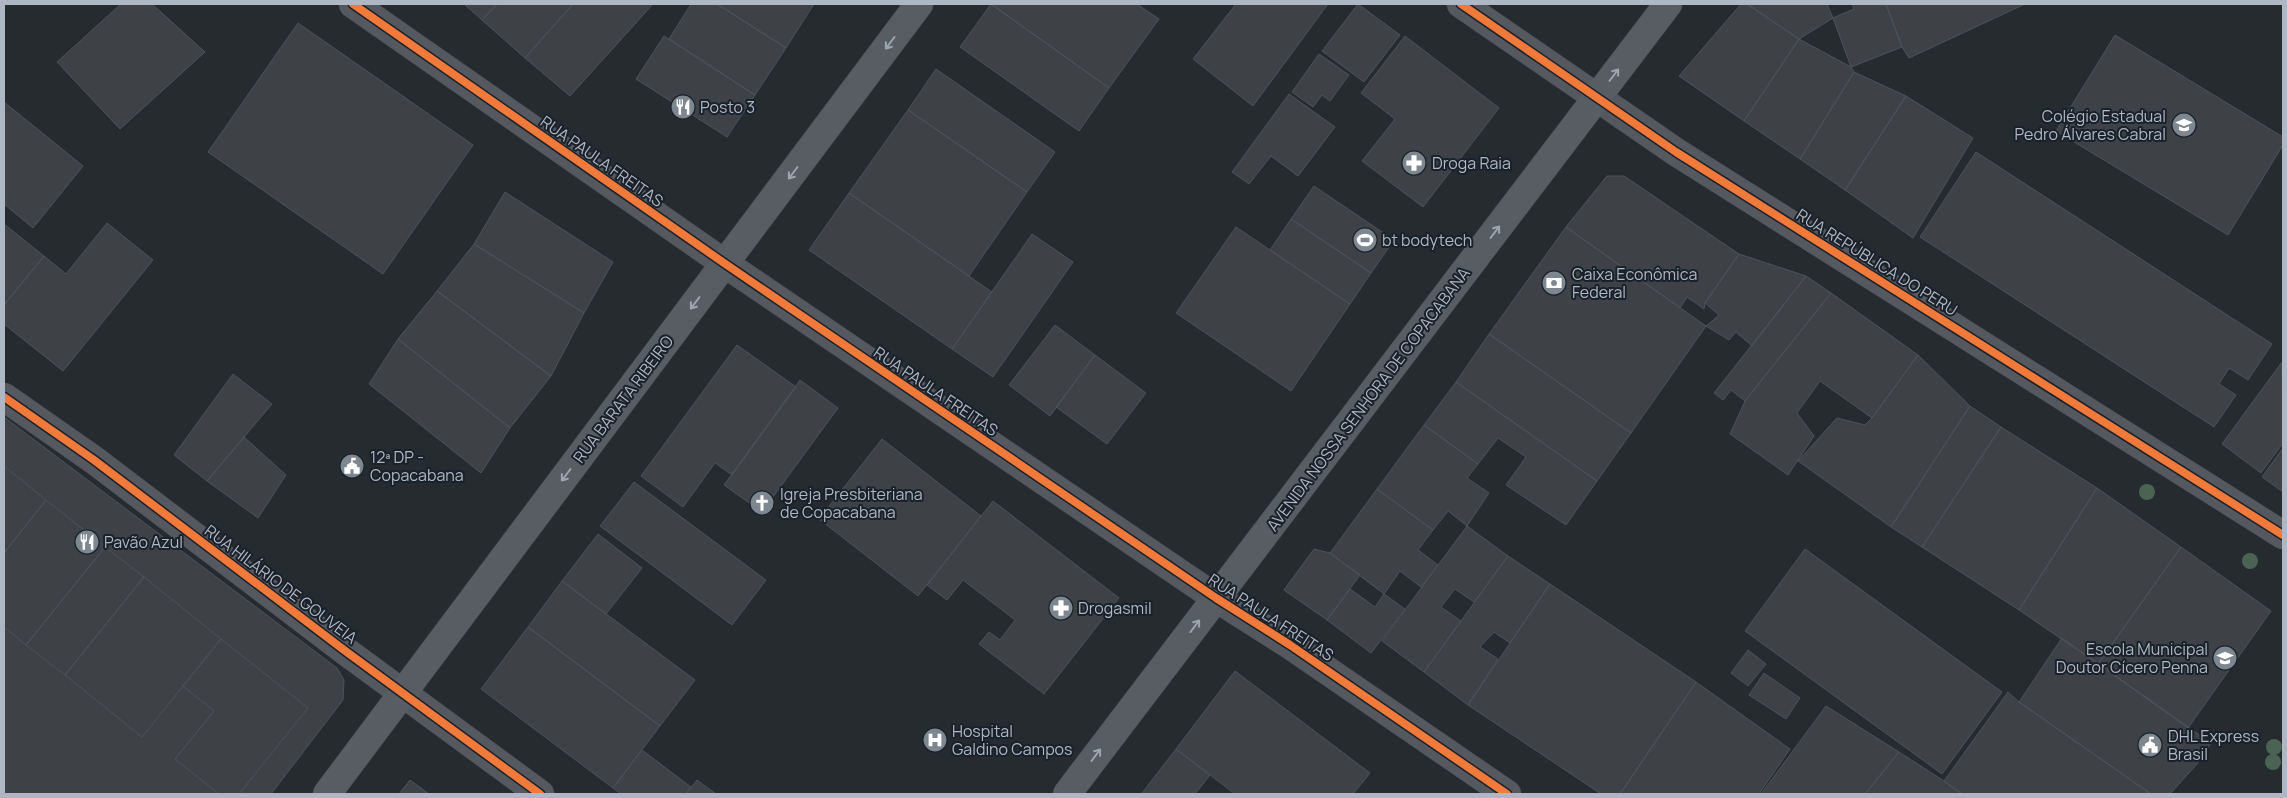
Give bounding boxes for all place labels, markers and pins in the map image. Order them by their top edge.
restaurant icon: Posto 3 [670,94,696,120]
place label: Posto 3 [700,96,755,118]
place label: Colégio Estadual Pedro Álvares Cabral [2014,105,2166,145]
school or university icon: Colégio Estadual Pedro Álvares Cabral [2171,112,2197,138]
pharmacy icon: Droga Raia [1401,150,1427,176]
place label: Droga Raia [1432,152,1511,174]
sports icon: bt bodytech [1352,227,1378,253]
place label: bt bodytech [1382,229,1472,251]
place label: Caixa Econômica Federal [1572,263,1697,303]
bank icon: Caixa Econômica Federal [1541,270,1567,296]
place label: 12ª DP - Copacabana [370,446,464,486]
public building icon: 12ª DP - Copacabana [339,453,365,479]
place label: Igreja Presbiteriana de Copacabana [780,483,923,523]
church icon: Igreja Presbiteriana de Copacabana [749,490,775,516]
restaurant icon: Pavão Azul [74,529,100,555]
place label: Pavão Azul [104,531,183,553]
pharmacy icon: Drogasmil [1048,595,1074,621]
place label: Drogasmil [1078,597,1152,619]
place label: Escola Municipal Doutor Cícero Penna [2056,638,2208,678]
school or university icon: Escola Municipal Doutor Cícero Penna [2212,645,2238,671]
place label: Hospital Galdino Campos [952,720,1072,760]
place label: DHL Express Brasil [2168,725,2259,765]
hospital icon: Hospital Galdino Campos [922,727,948,753]
public building icon: DHL Express Brasil [2137,732,2163,758]

